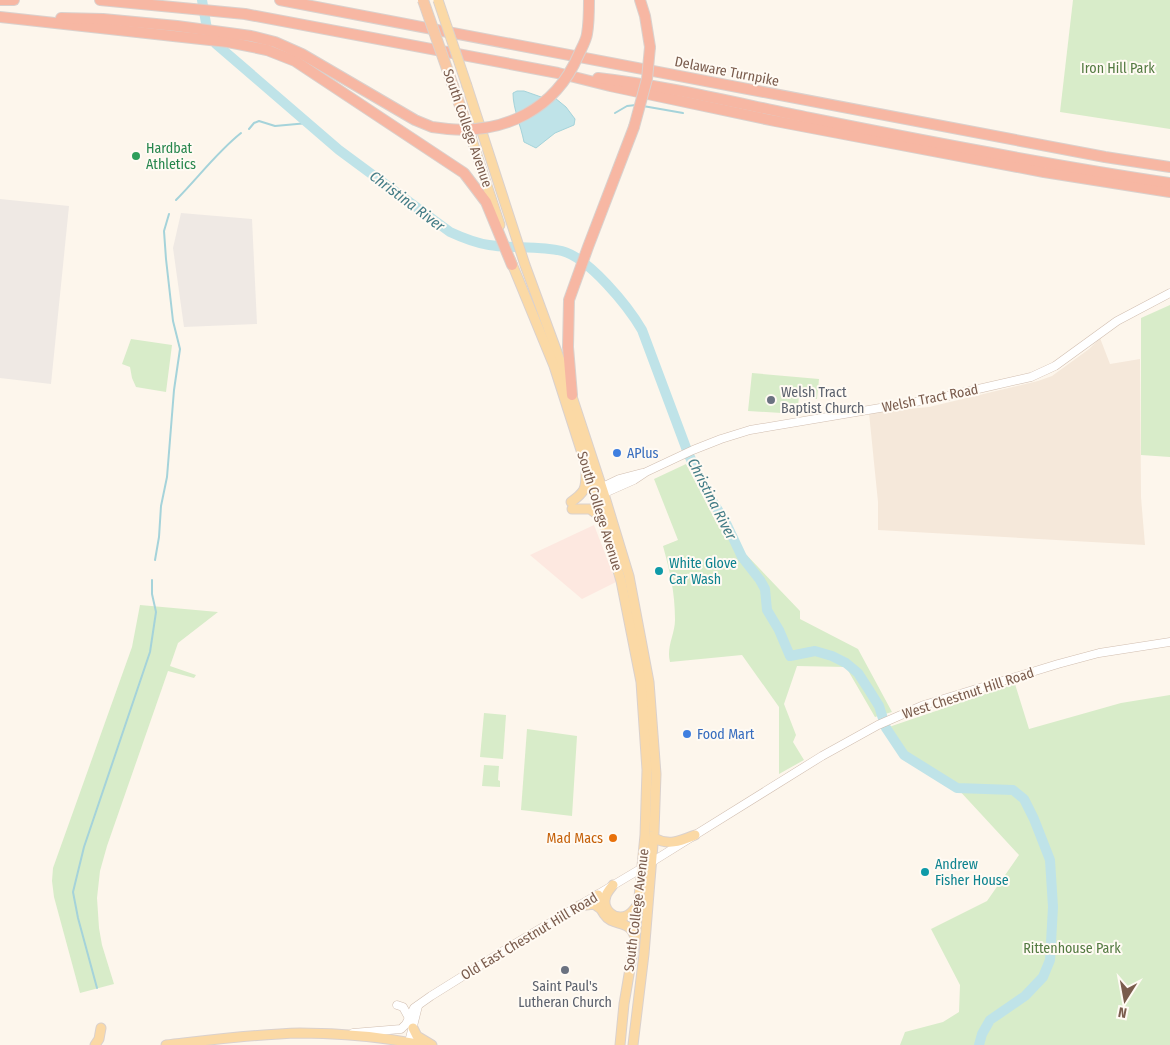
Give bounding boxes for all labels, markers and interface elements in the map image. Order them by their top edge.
street label: Delaware Turnpike [673,53,781,90]
park label: Iron Hill Park [1081,60,1155,77]
street label: South College Avenue [439,67,496,190]
place label: Hardbat Athletics [146,140,196,173]
marker: Hardbat Athletics [130,150,142,162]
water label: Christina River [366,167,449,235]
street label: Welsh Tract Road [880,381,980,416]
place label: Welsh Tract Baptist Church [781,384,864,417]
marker: Welsh Tract Baptist Church [765,394,777,406]
place label: APlus [627,445,659,462]
marker: APlus [611,447,623,459]
street label: South College Avenue [573,449,626,573]
water label: Christina River [684,455,741,544]
place label: White Glove Car Wash [669,555,737,588]
marker: White Glove Car Wash [653,565,665,577]
street label: West Chestnut Hill Road [900,664,1036,723]
place label: Food Mart [697,726,755,743]
marker: Food Mart [681,728,693,740]
place label: Mad Macs [547,830,603,847]
marker: Mad Macs [607,832,619,844]
street label: South College Avenue [621,847,652,973]
place label: Andrew Fisher House [935,856,1009,889]
marker: Andrew Fisher House [919,866,931,878]
street label: Old East Chestnut Hill Road [458,889,601,984]
park label: Rittenhouse Park [1023,940,1121,957]
marker: Saint Paul's Lutheran Church [559,964,571,976]
north arrow [1100,975,1150,1025]
place label: Saint Paul's Lutheran Church [518,978,612,1011]
text: N [1117,1003,1128,1021]

